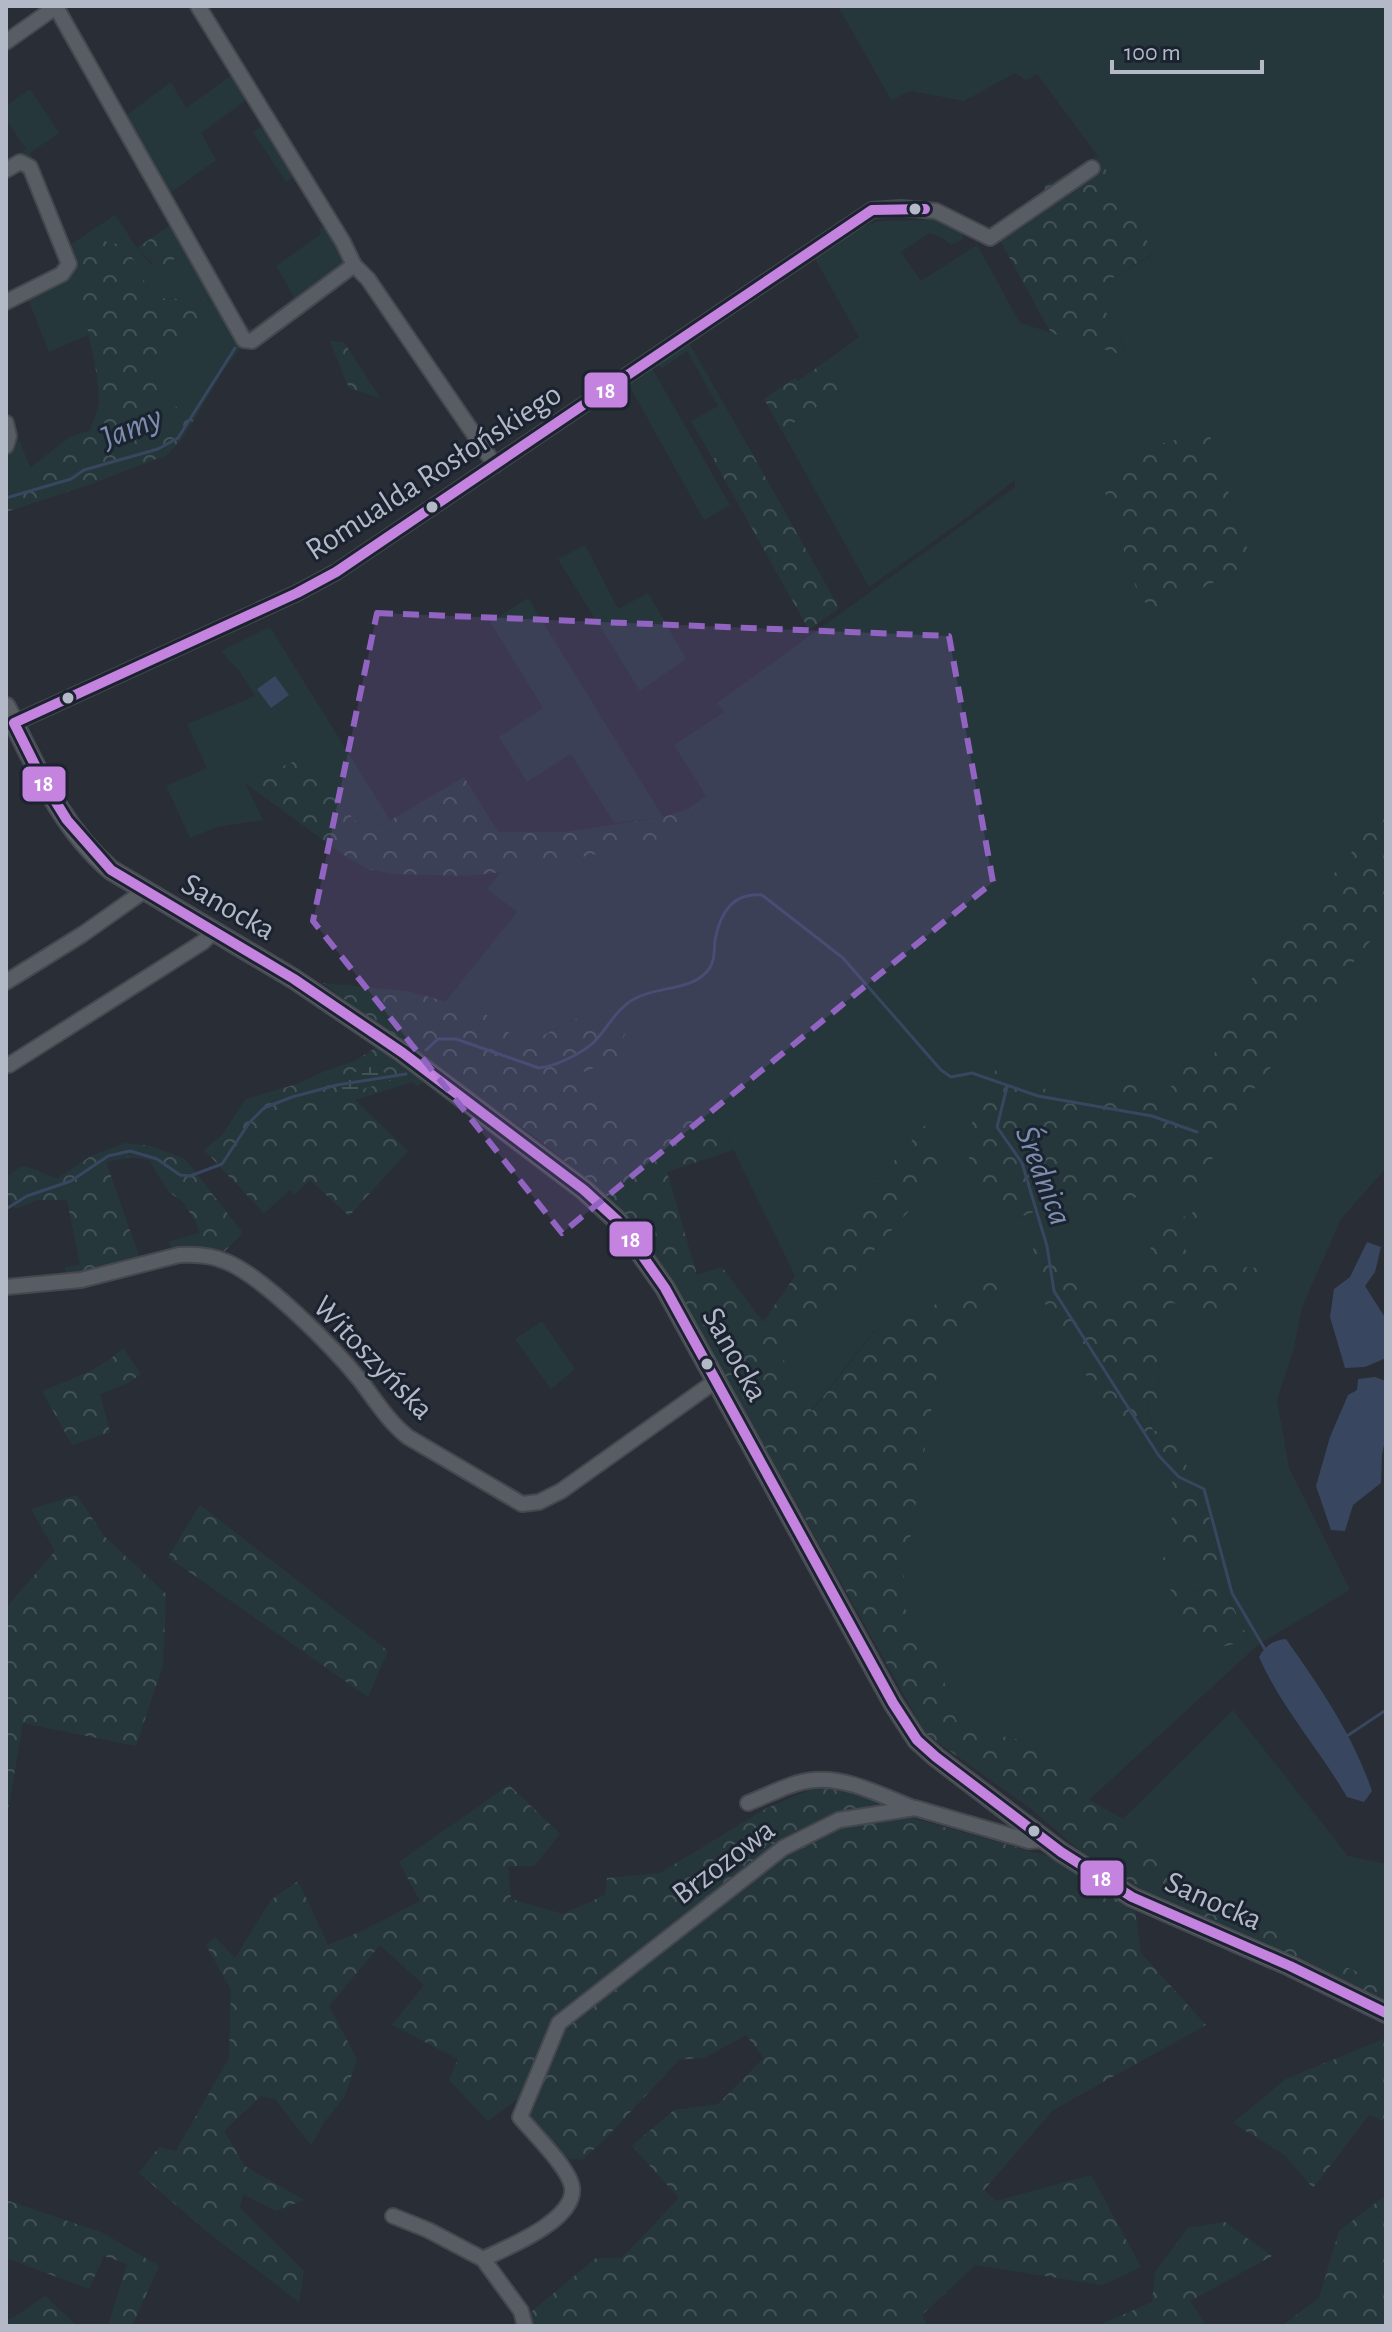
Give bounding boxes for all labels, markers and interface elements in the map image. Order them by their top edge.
scale bar [1112,24,1262,74]
text: 100 m [1124,41,1181,65]
unlabelled marker [907,201,923,217]
line badge: 18 [583,371,629,409]
street label: Romualda Rosłońskiego [300,377,567,566]
text: 18 [597,380,615,402]
water label: Jamy [95,400,167,456]
unlabelled marker [424,499,440,515]
unlabelled marker [60,690,76,706]
line badge: 18 [21,765,67,803]
text: 18 [35,773,53,795]
street label: Sanocka [176,867,281,946]
water label: Średnica [1009,1120,1080,1230]
line badge: 18 [608,1220,654,1258]
text: 18 [622,1229,640,1251]
street label: Witoszyńska [307,1290,440,1425]
street label: Sanocka [696,1302,774,1407]
unlabelled marker [699,1356,715,1372]
street label: Brzozowa [666,1813,781,1910]
unlabelled marker [1026,1823,1042,1839]
line badge: 18 [1079,1859,1125,1897]
street label: Sanocka [1160,1866,1267,1936]
text: 18 [1093,1868,1111,1890]

